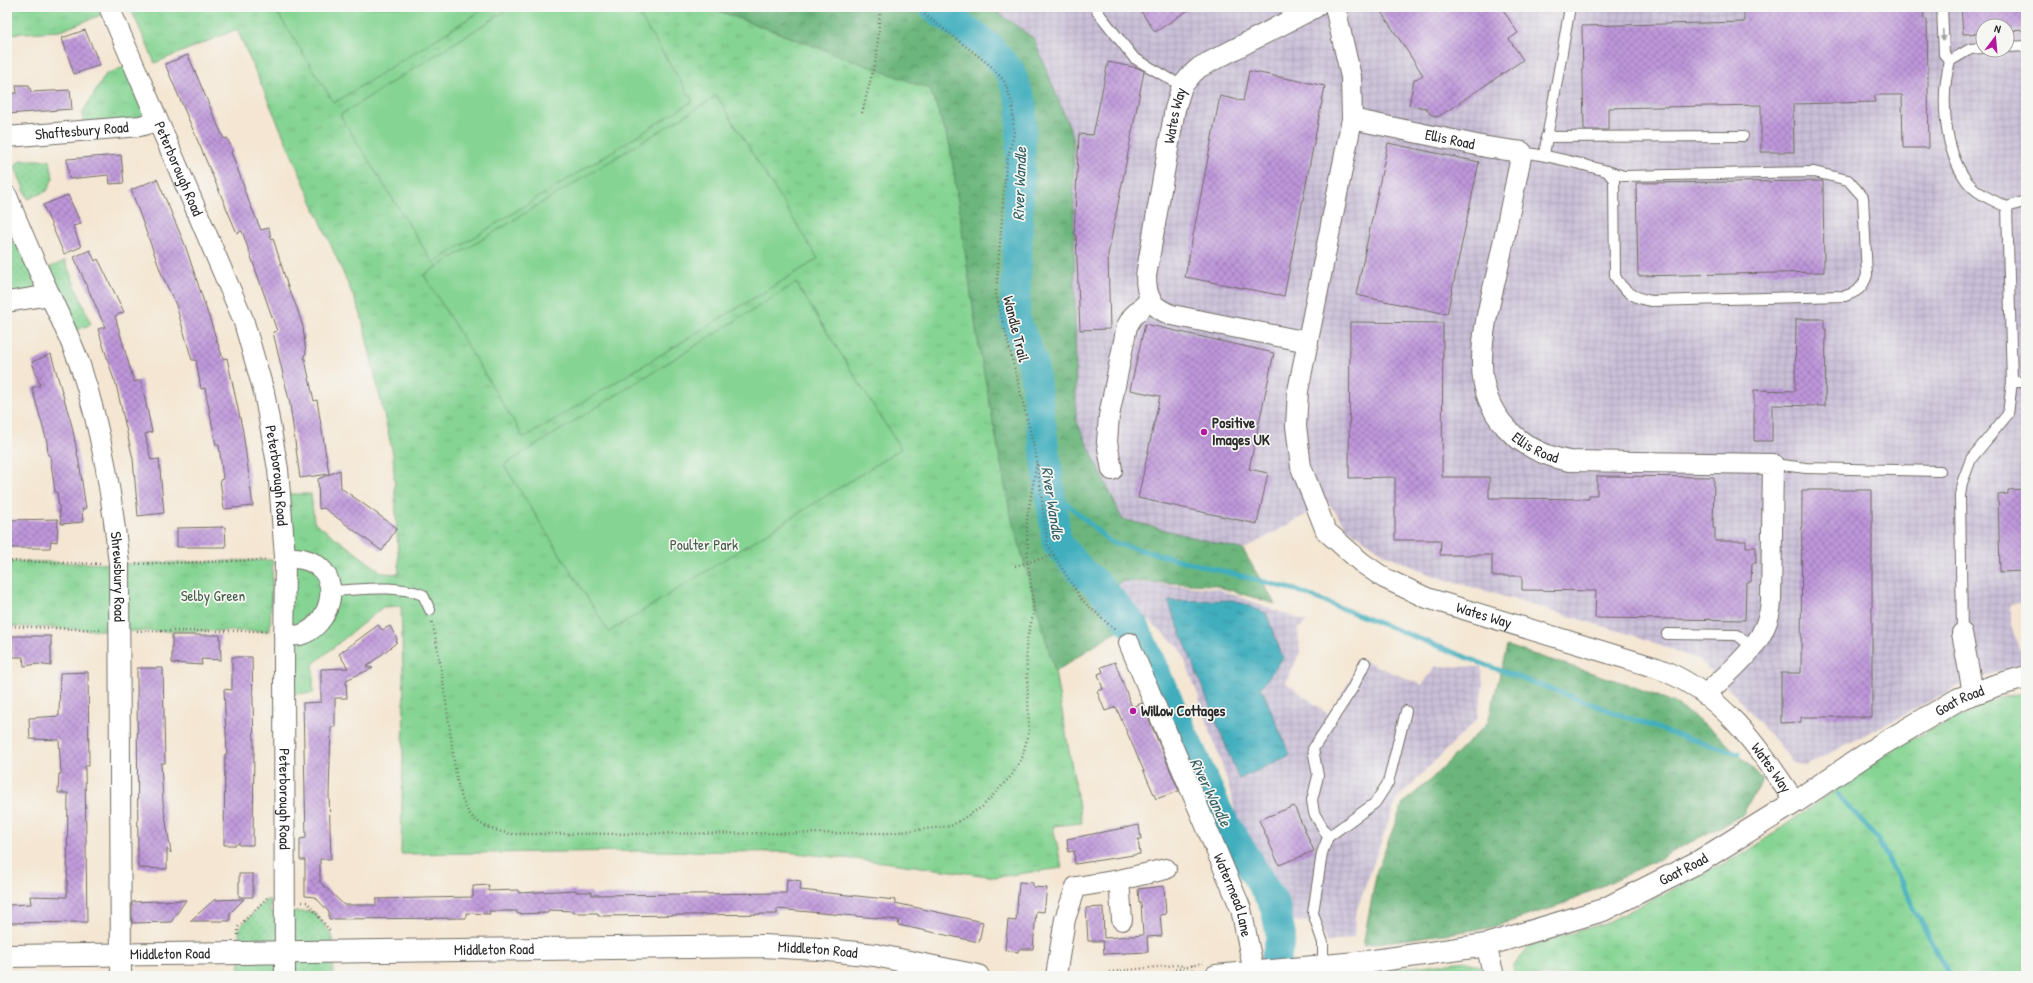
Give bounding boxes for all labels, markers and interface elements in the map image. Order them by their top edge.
north arrow [1975,18,2015,58]
text: N [1993,21,2003,36]
one-way arrow [1940,29,1947,41]
street label: Wates Way [1158,85,1191,145]
street label: Shaftesbury Road [34,116,129,145]
street label: Peterborough Road [149,118,209,219]
street label: Ellis Road [1423,124,1477,154]
water label: River Wandle [1007,146,1031,221]
street label: Wandle Trail [998,294,1035,364]
place label: Positive Images UK [1212,412,1270,451]
street label: Peterborough Road [260,423,293,527]
marker: Positive Images UK [1199,427,1209,437]
street label: Ellis Road [1508,427,1562,468]
water label: River Wandle [1036,465,1070,542]
street label: Shrewsbury Road [105,530,130,622]
park label: Poulter Park [670,534,738,555]
park label: Selby Green [181,585,245,606]
street label: Wates Way [1454,597,1515,633]
street label: Goat Road [1931,680,1987,721]
place label: Willow Cottages [1141,700,1226,722]
marker: Willow Cottages [1128,706,1138,716]
street label: Wates Way [1747,738,1797,797]
street label: Peterborough Road [274,748,296,850]
water label: River Wandle [1185,754,1237,830]
street label: Goat Road [1655,848,1712,890]
street label: Watermead Lane [1209,850,1257,939]
street label: Middleton Road [777,936,859,963]
street label: Middleton Road [454,938,534,960]
street label: Middleton Road [130,942,210,964]

